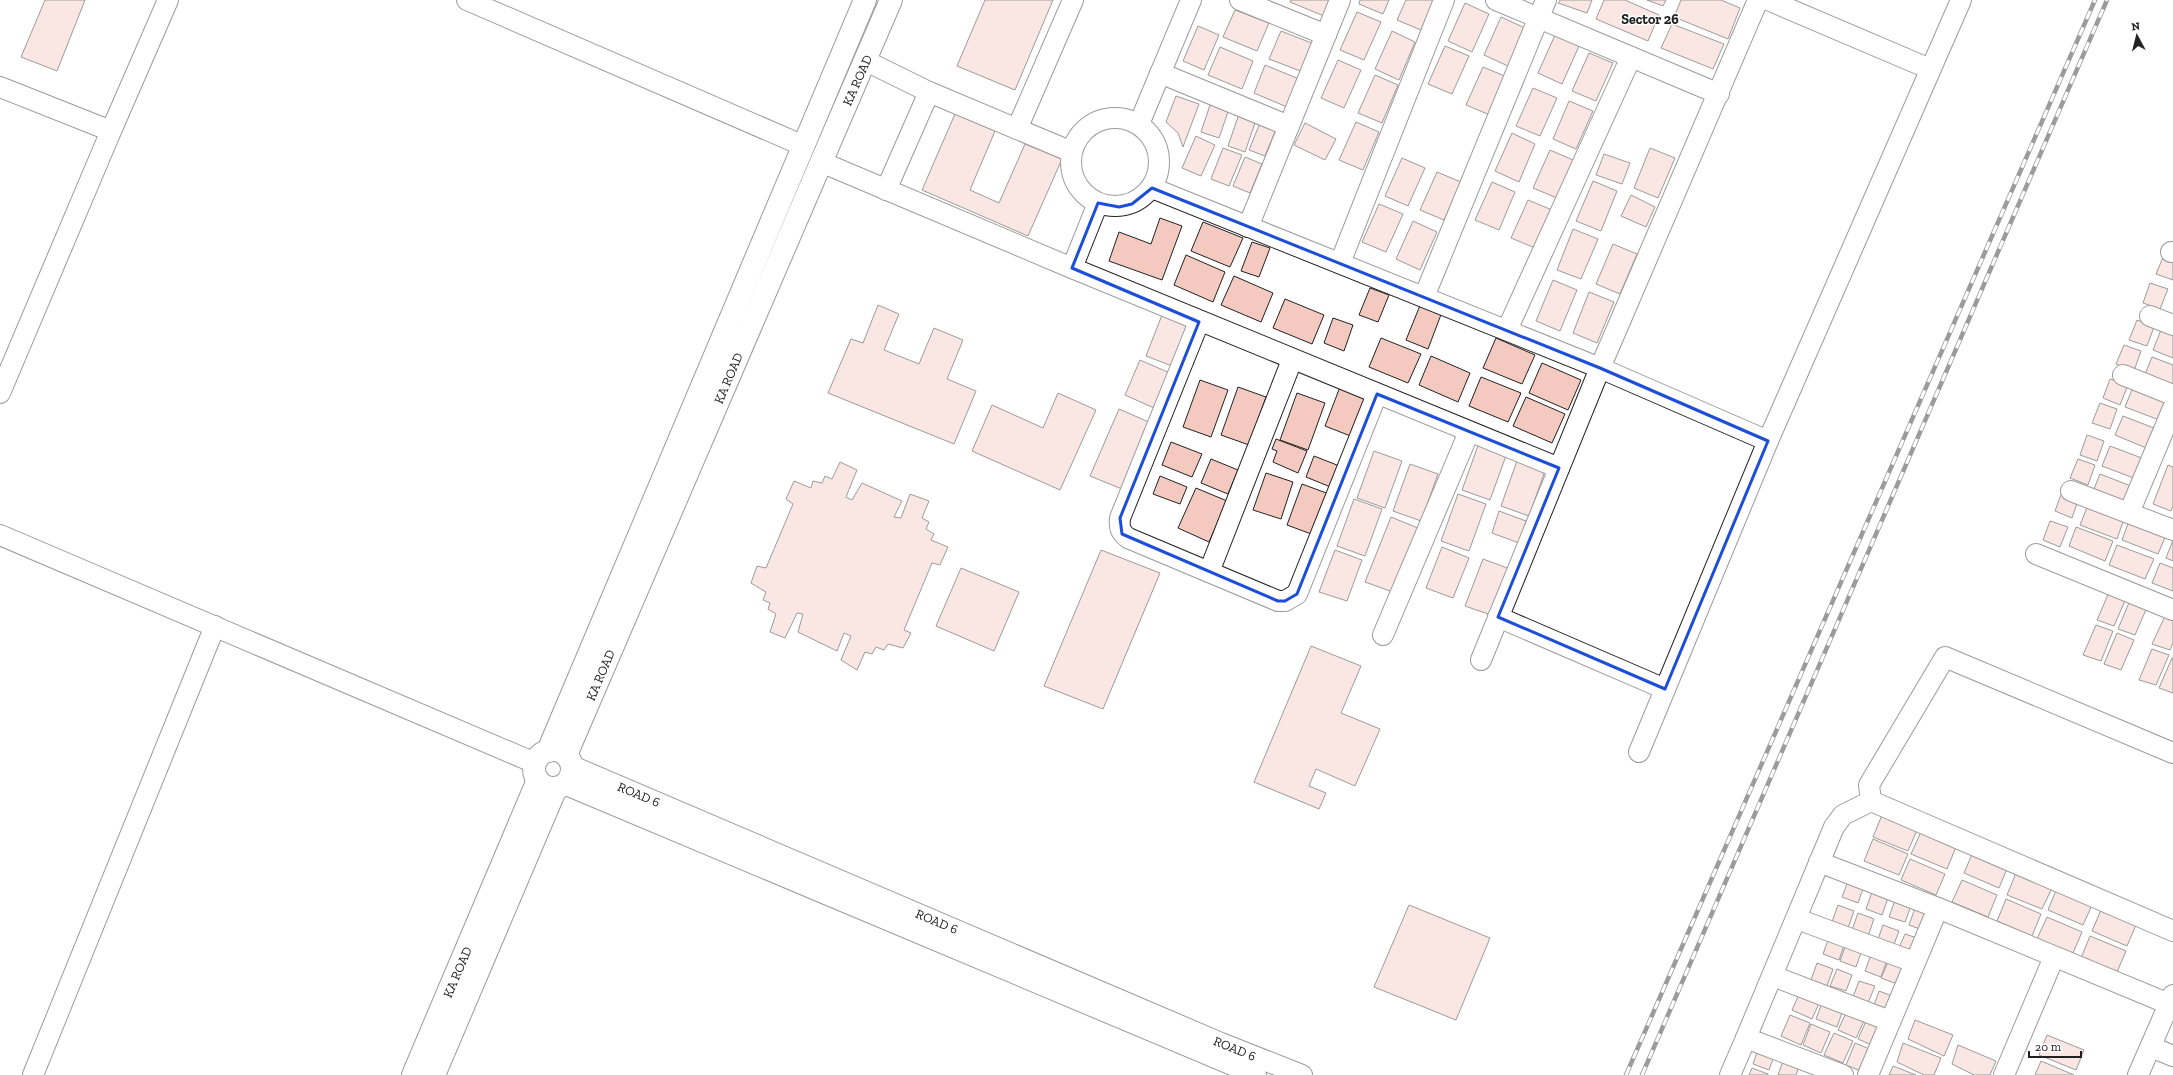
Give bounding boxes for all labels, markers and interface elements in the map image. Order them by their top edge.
district label: Sector 26 [1621,11,1679,28]
north arrow [2117,16,2157,56]
text: N [2131,20,2141,34]
street label: KA ROAD [840,53,875,108]
street label: KA ROAD [711,350,746,406]
street label: KA ROAD [583,647,618,703]
street label: ROAD 6 [615,779,662,810]
street label: ROAD 6 [913,906,960,937]
street label: KA ROAD [440,944,475,1000]
street label: ROAD 6 [1211,1033,1258,1064]
scale bar [2029,1033,2081,1059]
text: 20 m [2035,1040,2062,1054]

